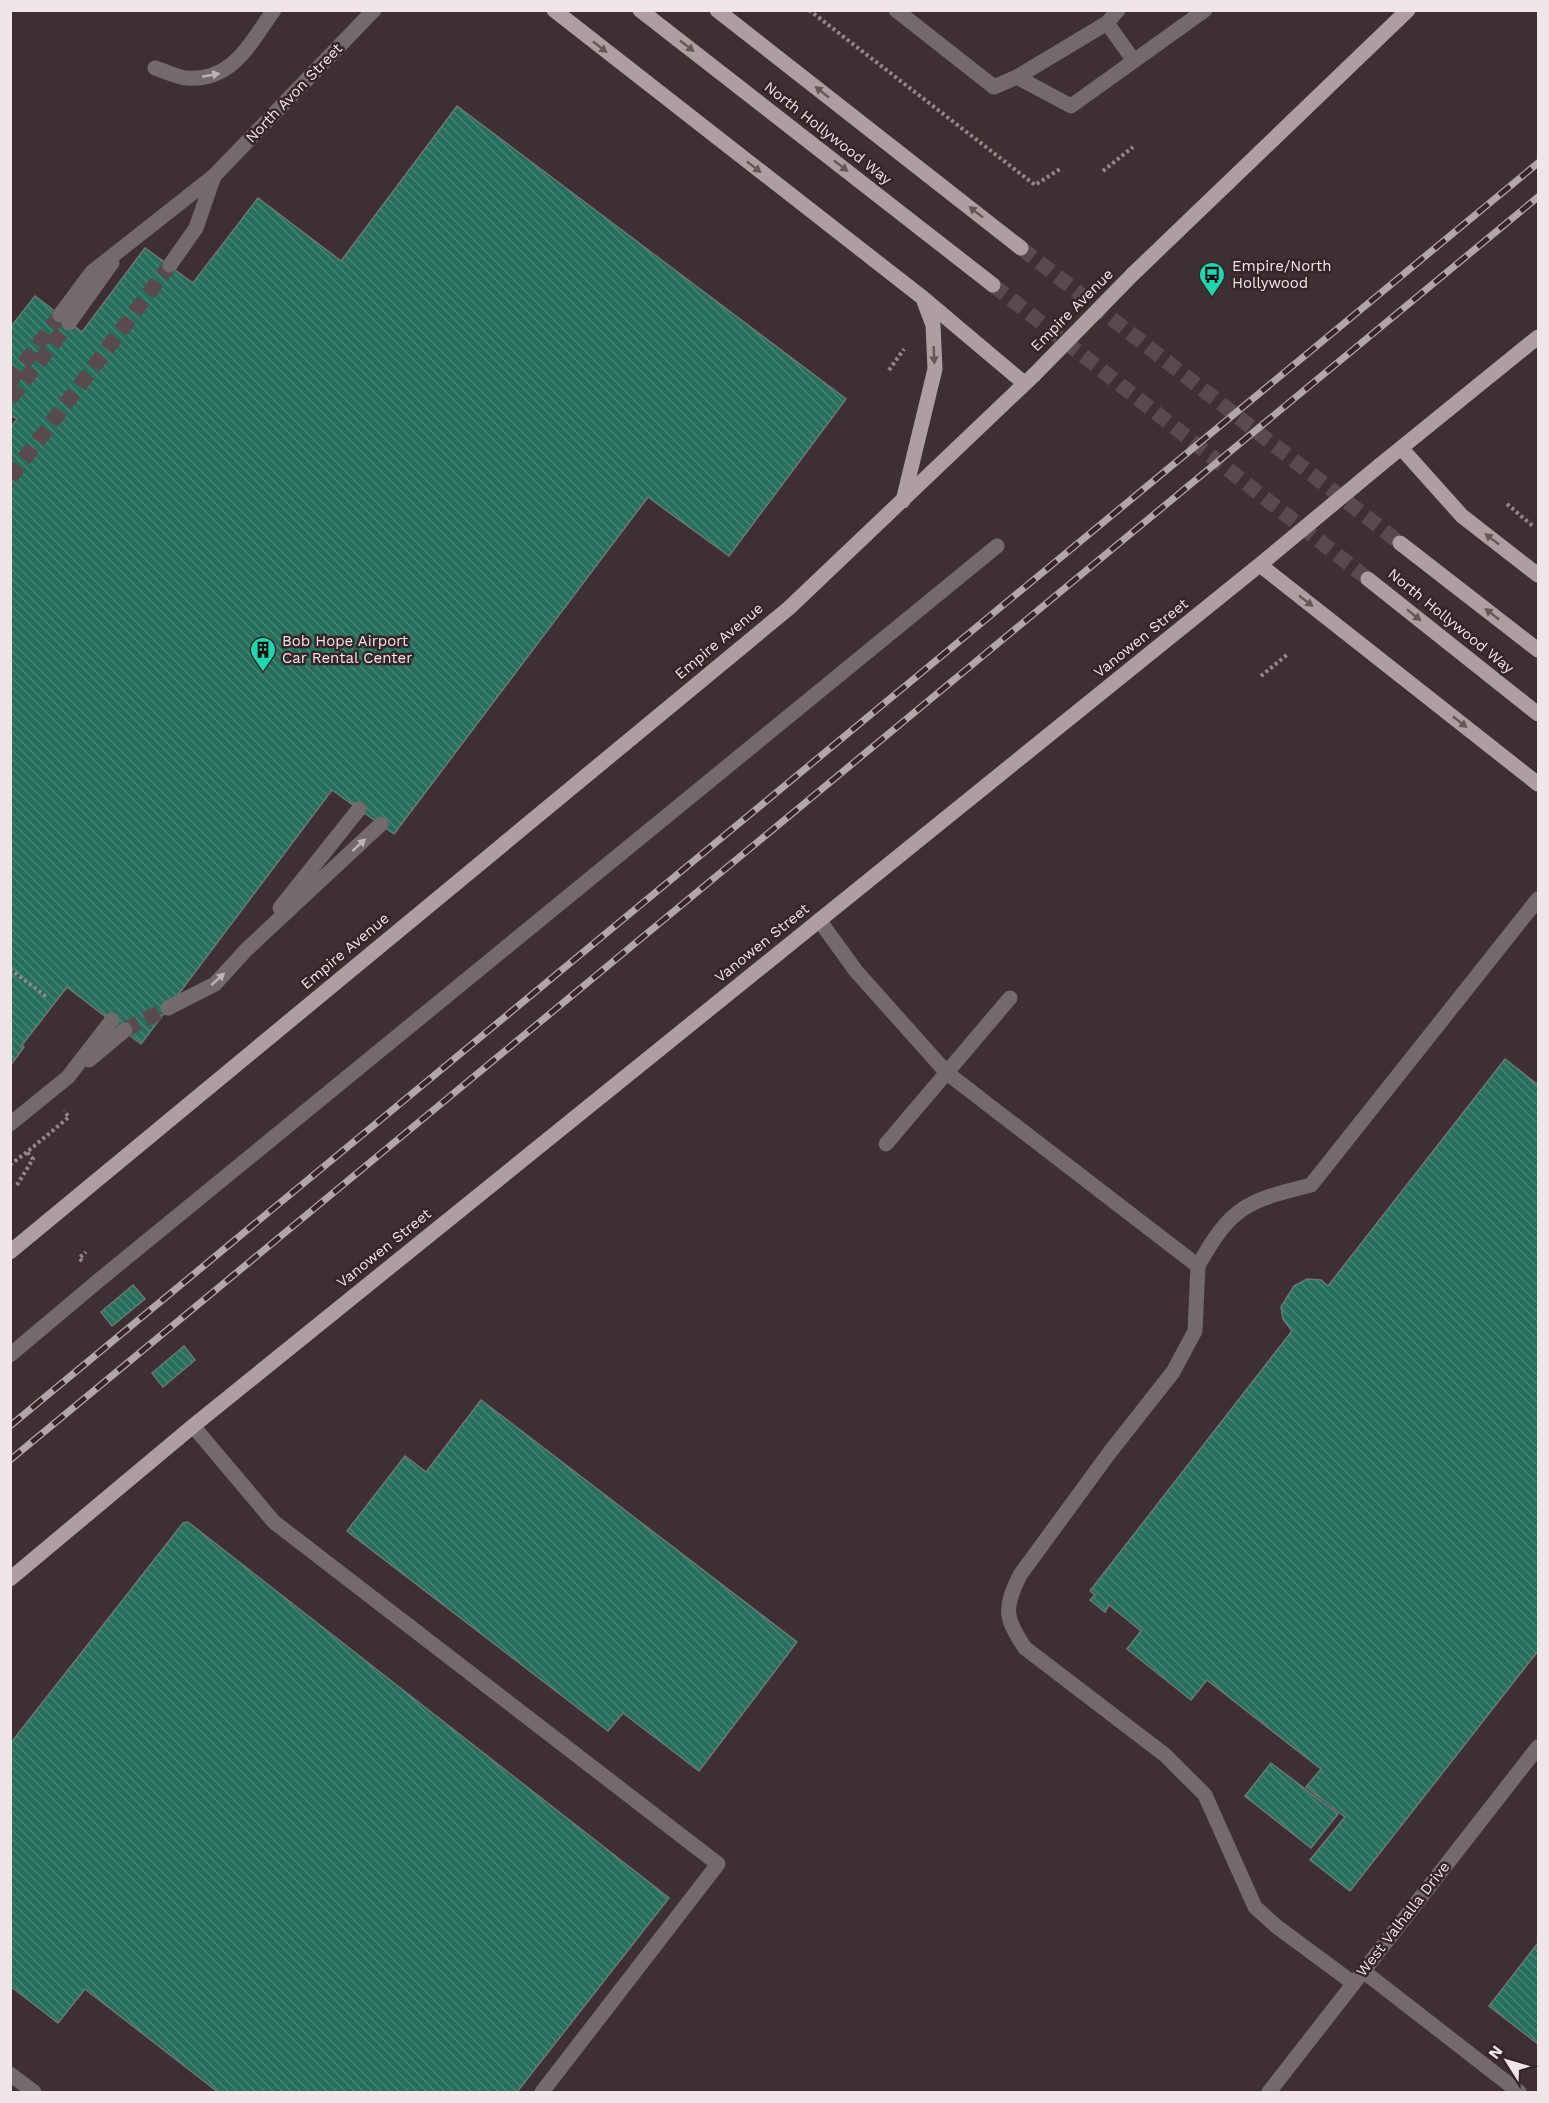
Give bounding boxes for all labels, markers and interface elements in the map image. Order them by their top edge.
street label: North Avon Street [242,39,347,147]
one-way arrow [593,40,608,52]
one-way arrow [679,40,694,52]
one-way arrow [202,70,221,79]
street label: North Hollywood Way [761,78,896,189]
one-way arrow [814,86,830,99]
one-way arrow [833,159,848,171]
one-way arrow [746,160,762,173]
one-way arrow [968,207,983,219]
place label: Empire/North Hollywood [1232,257,1331,292]
bus stop icon: Empire/North Hollywood [1197,260,1227,298]
street label: Empire Avenue [1027,265,1117,355]
one-way arrow [930,345,939,364]
one-way arrow [1485,533,1501,545]
street label: North Hollywood Way [1384,565,1518,677]
street label: Vanowen Street [1090,594,1192,681]
one-way arrow [1299,595,1314,607]
street label: Empire Avenue [671,599,767,683]
one-way arrow [1406,609,1422,622]
one-way arrow [1485,609,1500,621]
place label: Bob Hope Airport Car Rental Center [282,632,412,667]
building icon: Bob Hope Airport Car Rental Center [248,635,278,673]
one-way arrow [1452,715,1467,727]
one-way arrow [351,839,366,852]
street label: Vanowen Street [711,899,813,986]
street label: Empire Avenue [297,909,393,993]
one-way arrow [210,973,225,986]
street label: Vanowen Street [333,1204,435,1291]
street label: West Valhalla Drive [1353,1858,1453,1980]
north arrow [1477,2031,1537,2091]
text: N [1484,2042,1507,2063]

